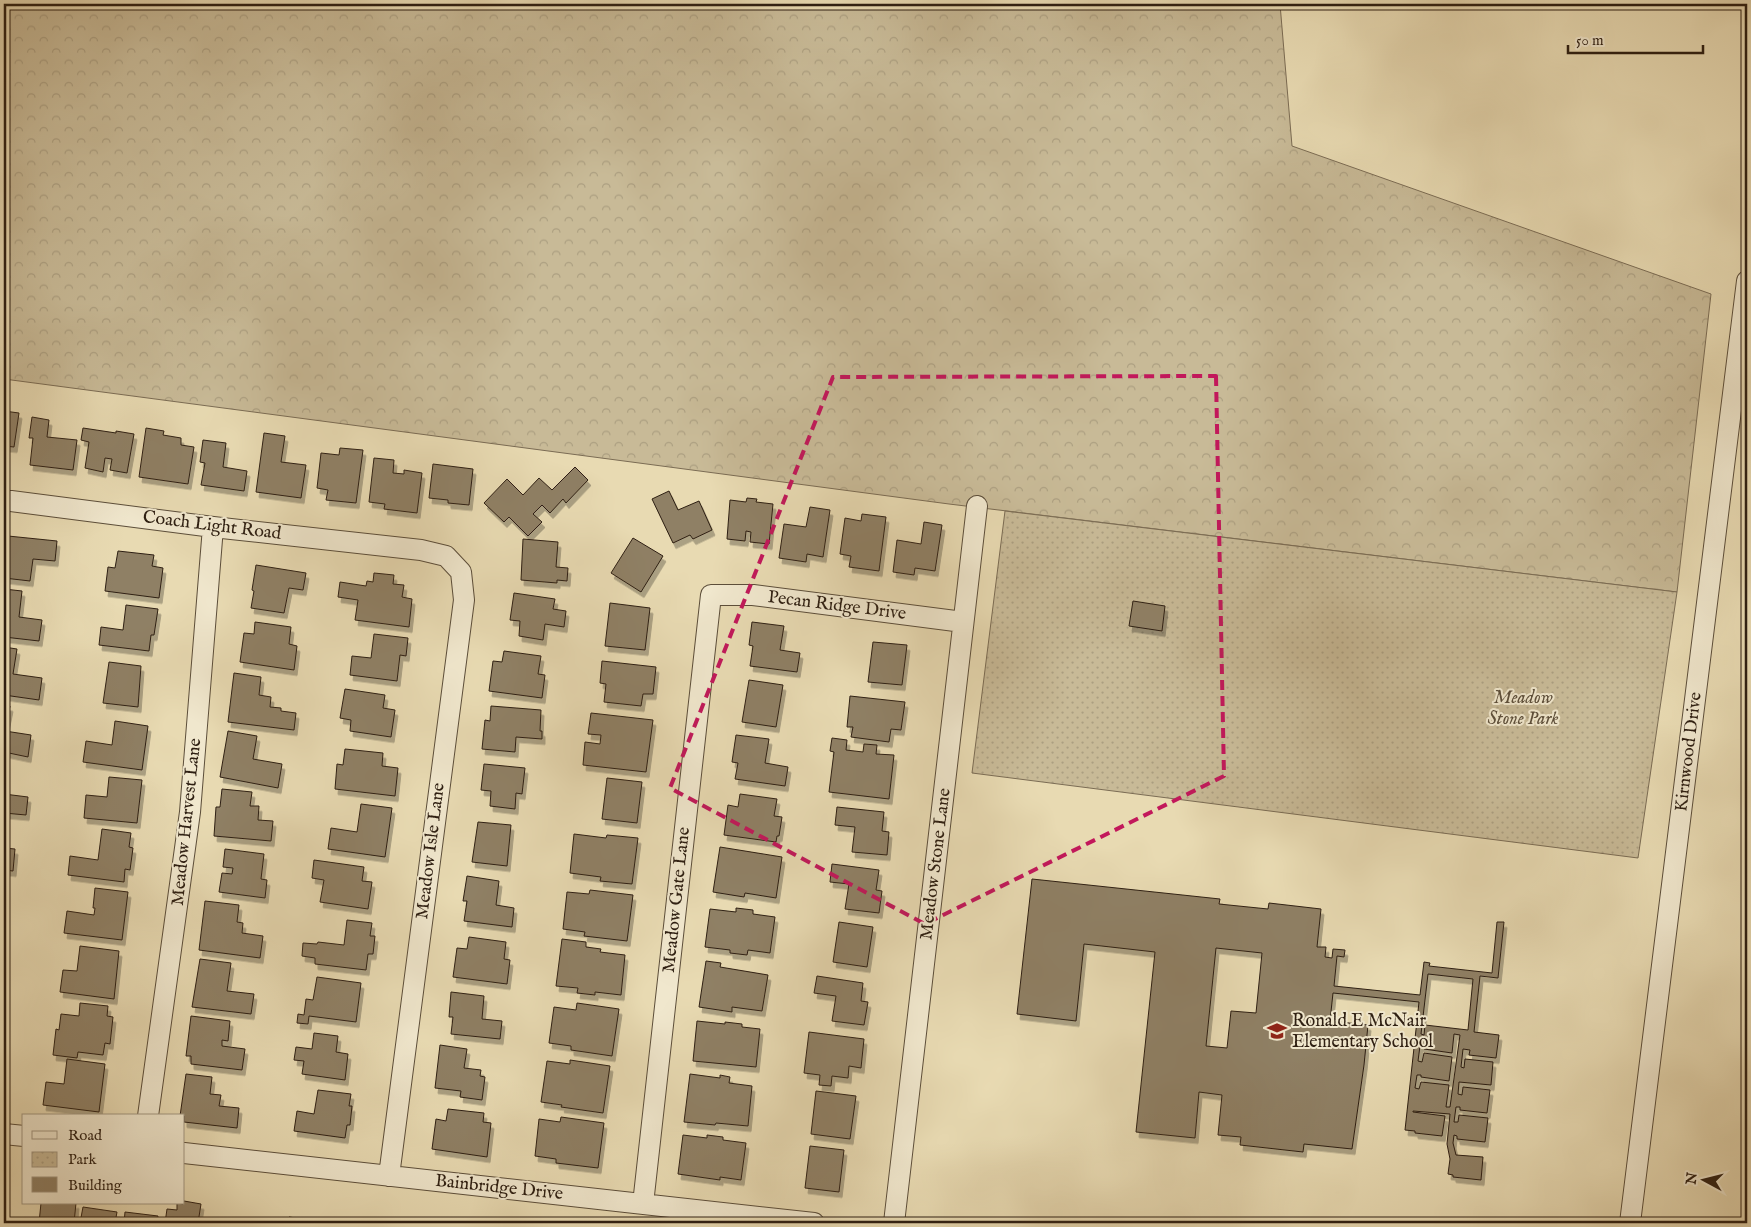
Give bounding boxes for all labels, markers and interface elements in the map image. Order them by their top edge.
scale bar [1568,22,1704,54]
text: 50 m [1576,31,1604,50]
street label: Coach Light Road [141,506,283,546]
street label: Pecan Ridge Drive [766,586,908,626]
park label: Meadow Stone Park [1488,687,1559,731]
street label: Kirnwood Drive [1670,691,1708,813]
street label: Meadow Harvest Lane [167,737,207,907]
street label: Meadow Isle Lane [411,782,451,920]
street label: Meadow Stone Lane [915,787,957,941]
street label: Meadow Gate Lane [658,826,696,974]
place label: Ronald E McNair Elementary School [1292,1010,1433,1054]
school or university icon: Ronald E McNair Elementary School [1266,1020,1288,1042]
legend [22,1114,185,1204]
text: Road [68,1126,103,1145]
text: Park [68,1150,98,1169]
north arrow [1678,1154,1728,1204]
street label: Bainbridge Drive [434,1170,564,1206]
text: N [1682,1171,1702,1187]
text: Building [68,1176,123,1195]

